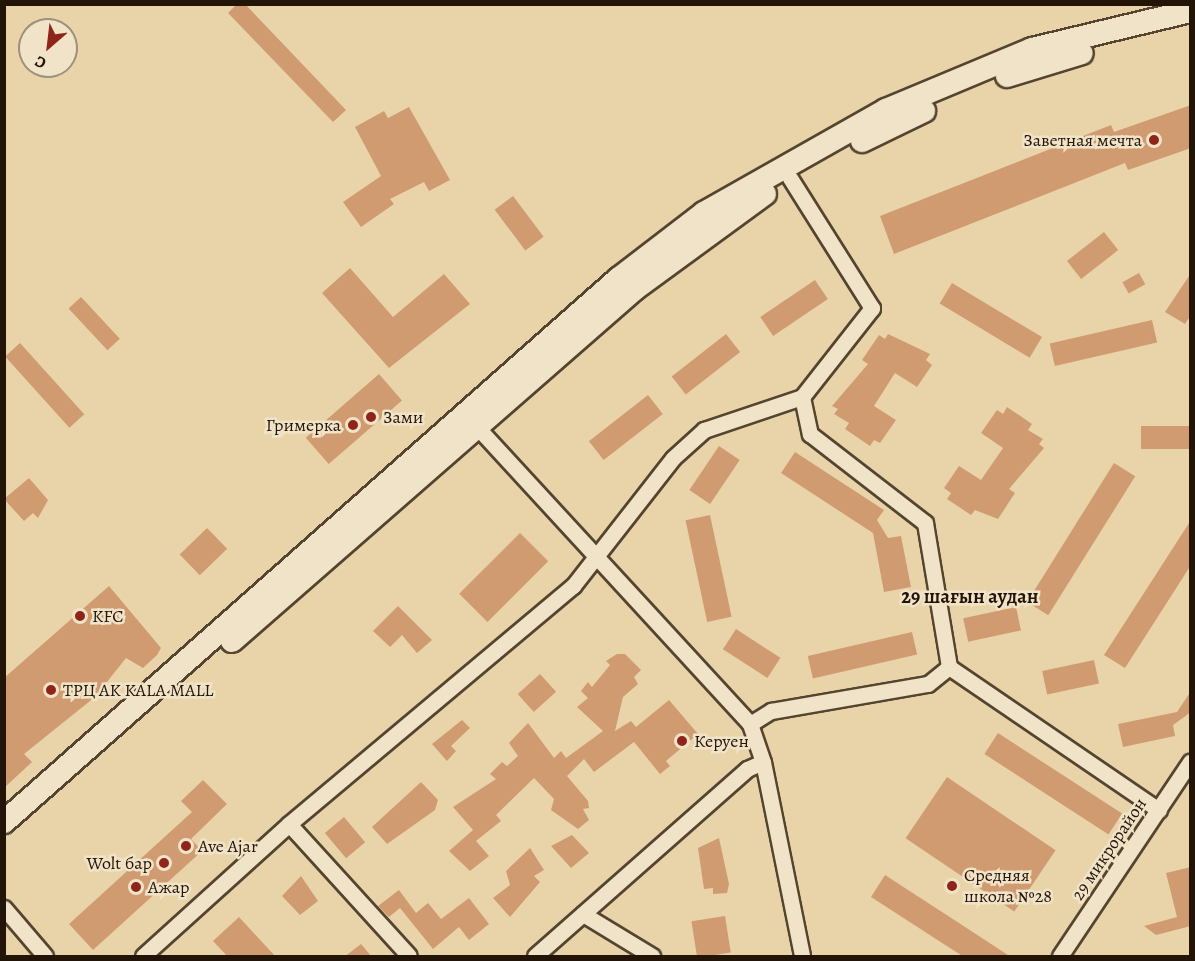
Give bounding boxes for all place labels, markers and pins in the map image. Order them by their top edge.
place label: Заветная мечта [1023,129,1142,151]
marker: Заветная мечта [1147,133,1161,147]
place label: Зами [383,406,423,428]
marker: Зами [364,410,378,424]
place label: Гримерка [266,414,341,436]
marker: Гримерка [346,418,360,432]
place label: KFC [92,605,124,627]
marker: KFC [73,609,87,623]
place label: ТРЦ AK KALA MALL [63,679,213,701]
marker: ТРЦ AK KALA MALL [44,683,58,697]
place label: Керуен [694,730,749,752]
marker: Керуен [675,734,689,748]
place label: Ave Ajar [198,835,258,857]
marker: Ave Ajar [179,839,193,853]
place label: Wolt бар [86,852,152,874]
marker: Wolt бар [157,856,171,870]
place label: Средняя школа №28 [964,865,1052,908]
place label: Ажар [148,876,189,898]
marker: Средняя школа №28 [945,879,959,893]
marker: Ажар [129,880,143,894]

